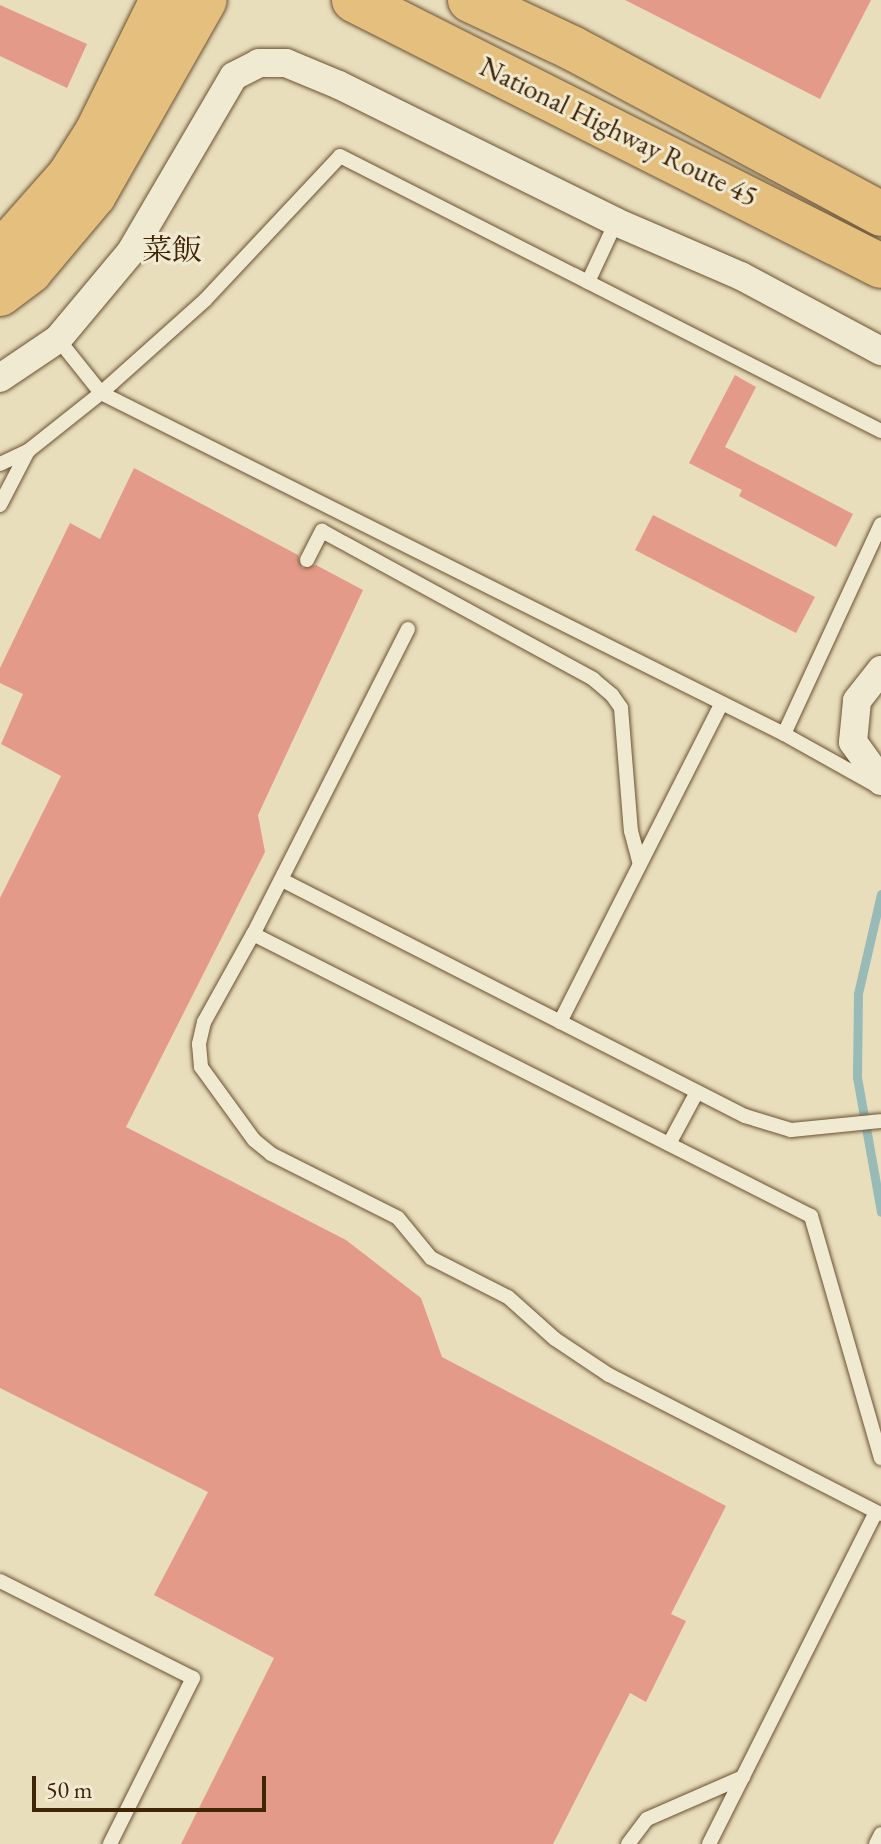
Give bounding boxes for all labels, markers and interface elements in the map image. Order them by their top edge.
street label: National Highway Route 45 [475,49,763,213]
district label: 菜飯 [142,232,202,268]
scale bar [36,1760,270,1810]
text: 50 m [46,1774,93,1805]

